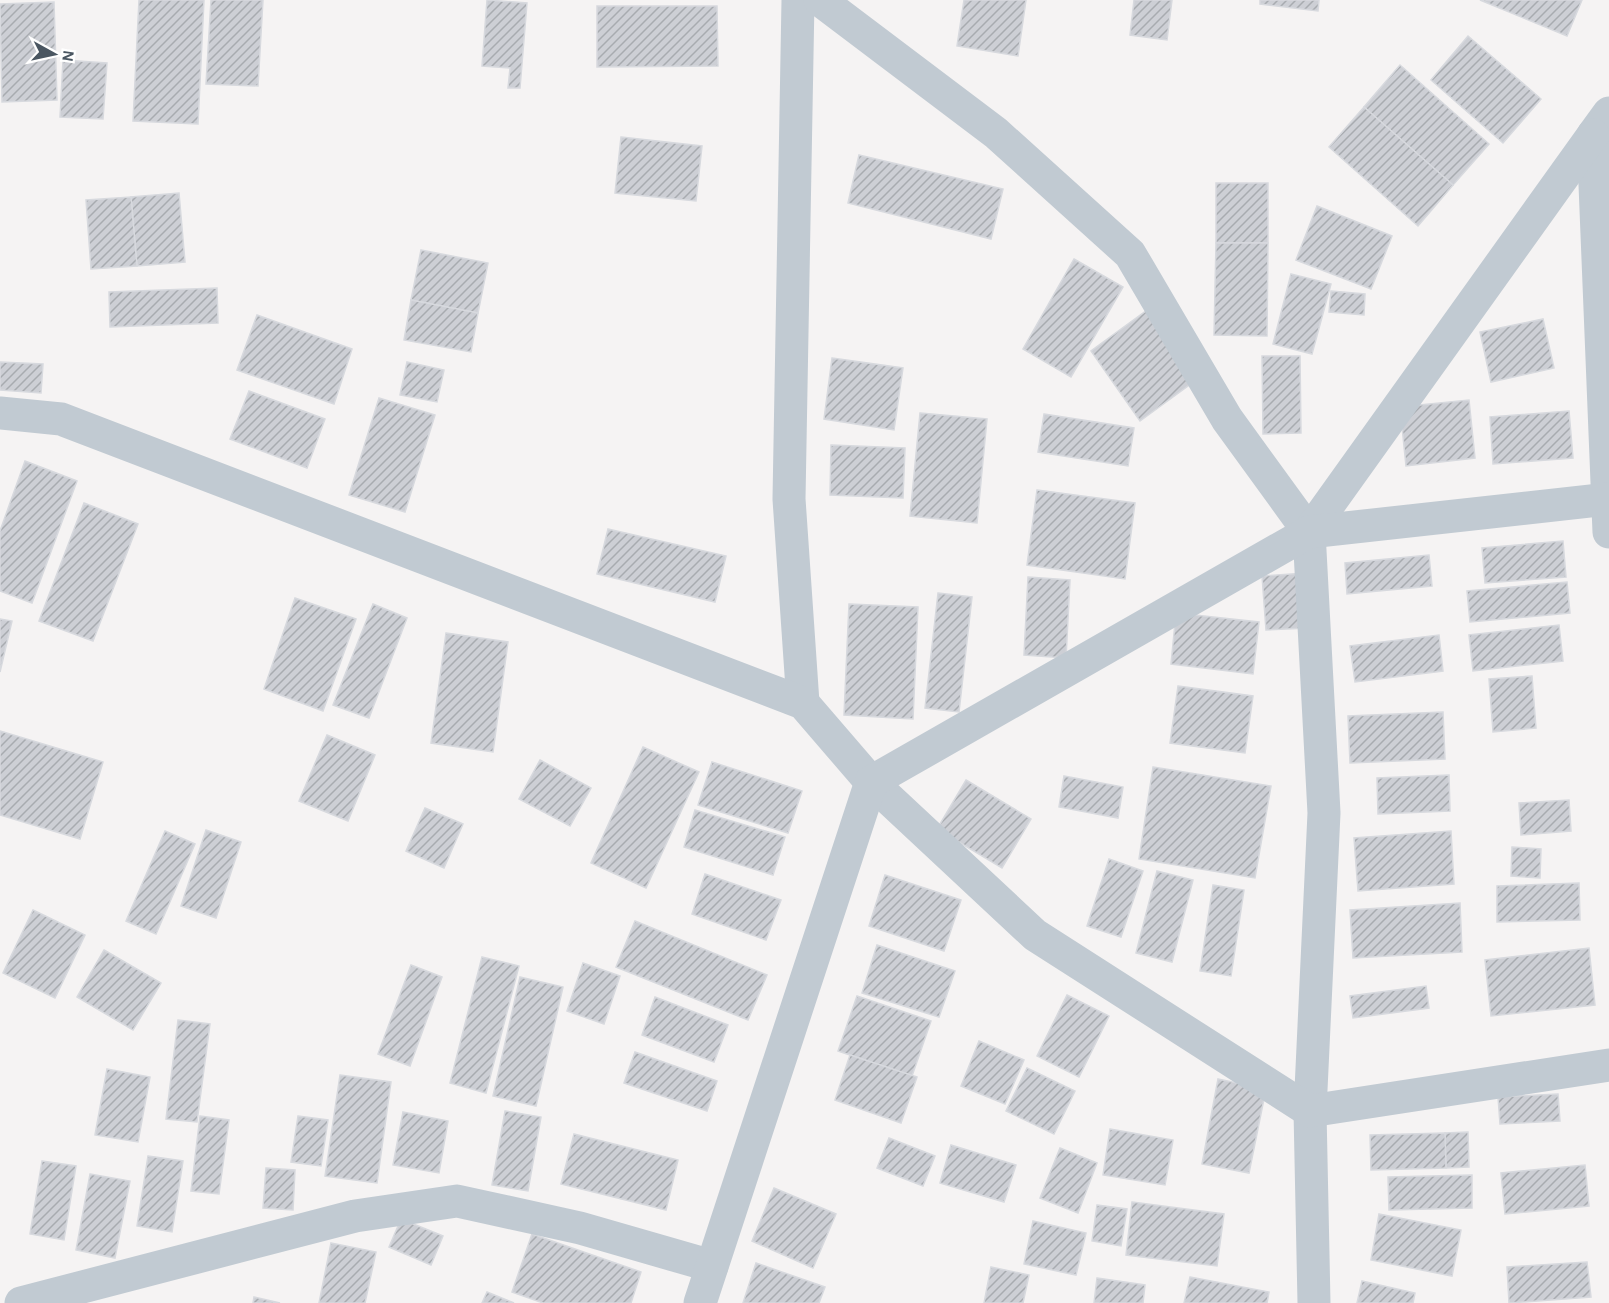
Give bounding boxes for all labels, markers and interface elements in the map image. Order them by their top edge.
north arrow [24,24,84,84]
text: N [59,49,77,63]

